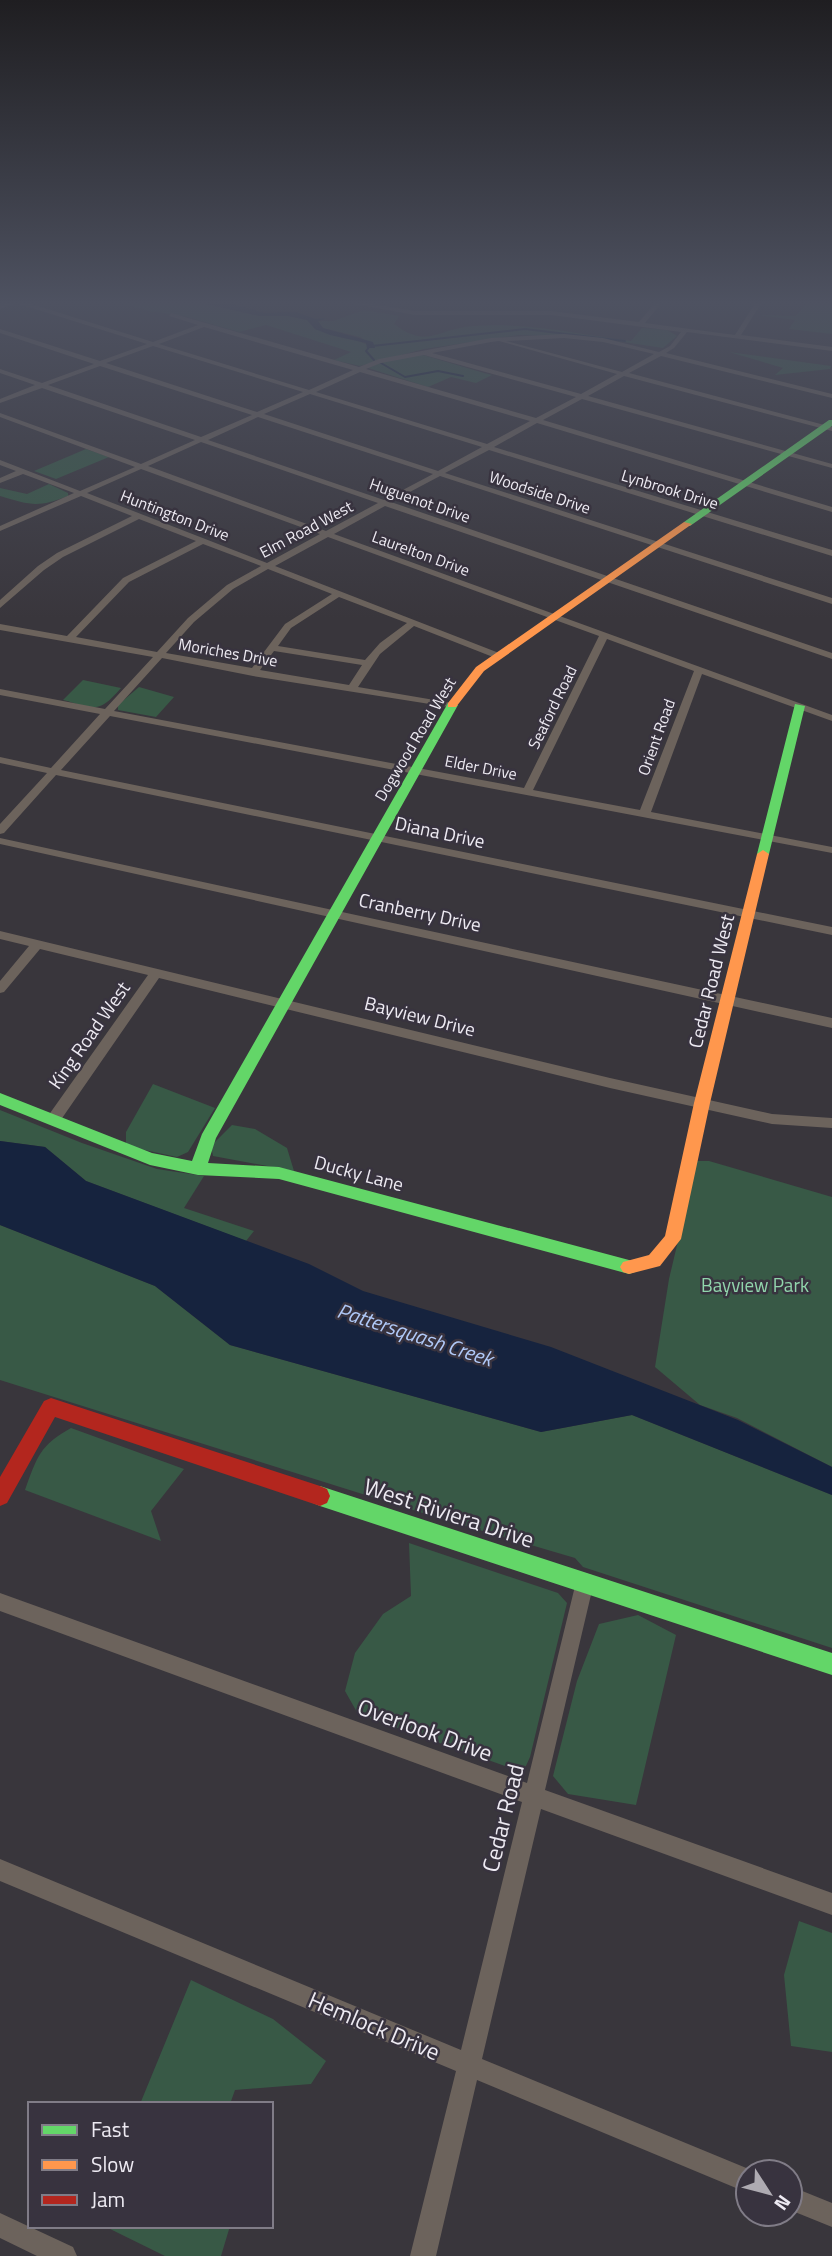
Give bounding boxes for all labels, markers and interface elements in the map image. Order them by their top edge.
street label: Lynbrook Drive [619,463,721,515]
street label: Woodside Drive [486,464,594,520]
street label: Huguenot Drive [366,472,474,528]
street label: Huntington Drive [117,483,233,547]
street label: Elm Road West [255,494,357,564]
street label: Laurelton Drive [369,524,473,582]
street label: Moriches Drive [176,631,280,673]
street label: Seaford Road [521,661,583,753]
street label: Dogwood Road West [368,672,462,806]
street label: Orient Road [631,695,681,779]
street label: Elder Drive [443,748,519,786]
street label: Diana Drive [392,808,488,855]
street label: Cranberry Drive [356,884,484,939]
street label: Cedar Road West [680,911,741,1051]
street label: King Road West [41,975,137,1095]
street label: Bayview Drive [362,988,479,1043]
street label: Ducky Lane [311,1147,407,1198]
park label: Bayview Park [701,1270,809,1299]
water label: Pattersquash Creek [333,1294,500,1375]
street label: West Riviera Drive [360,1469,539,1557]
street label: Overlook Drive [353,1689,498,1770]
street label: Cedar Road [472,1760,533,1876]
street label: Hemlock Drive [303,1982,446,2069]
legend [28,2102,273,2228]
text: Fast [91,2113,130,2145]
text: Slow [91,2148,134,2180]
north arrow [734,2158,804,2228]
text: Jam [91,2183,125,2215]
text: N [768,2189,799,2217]

